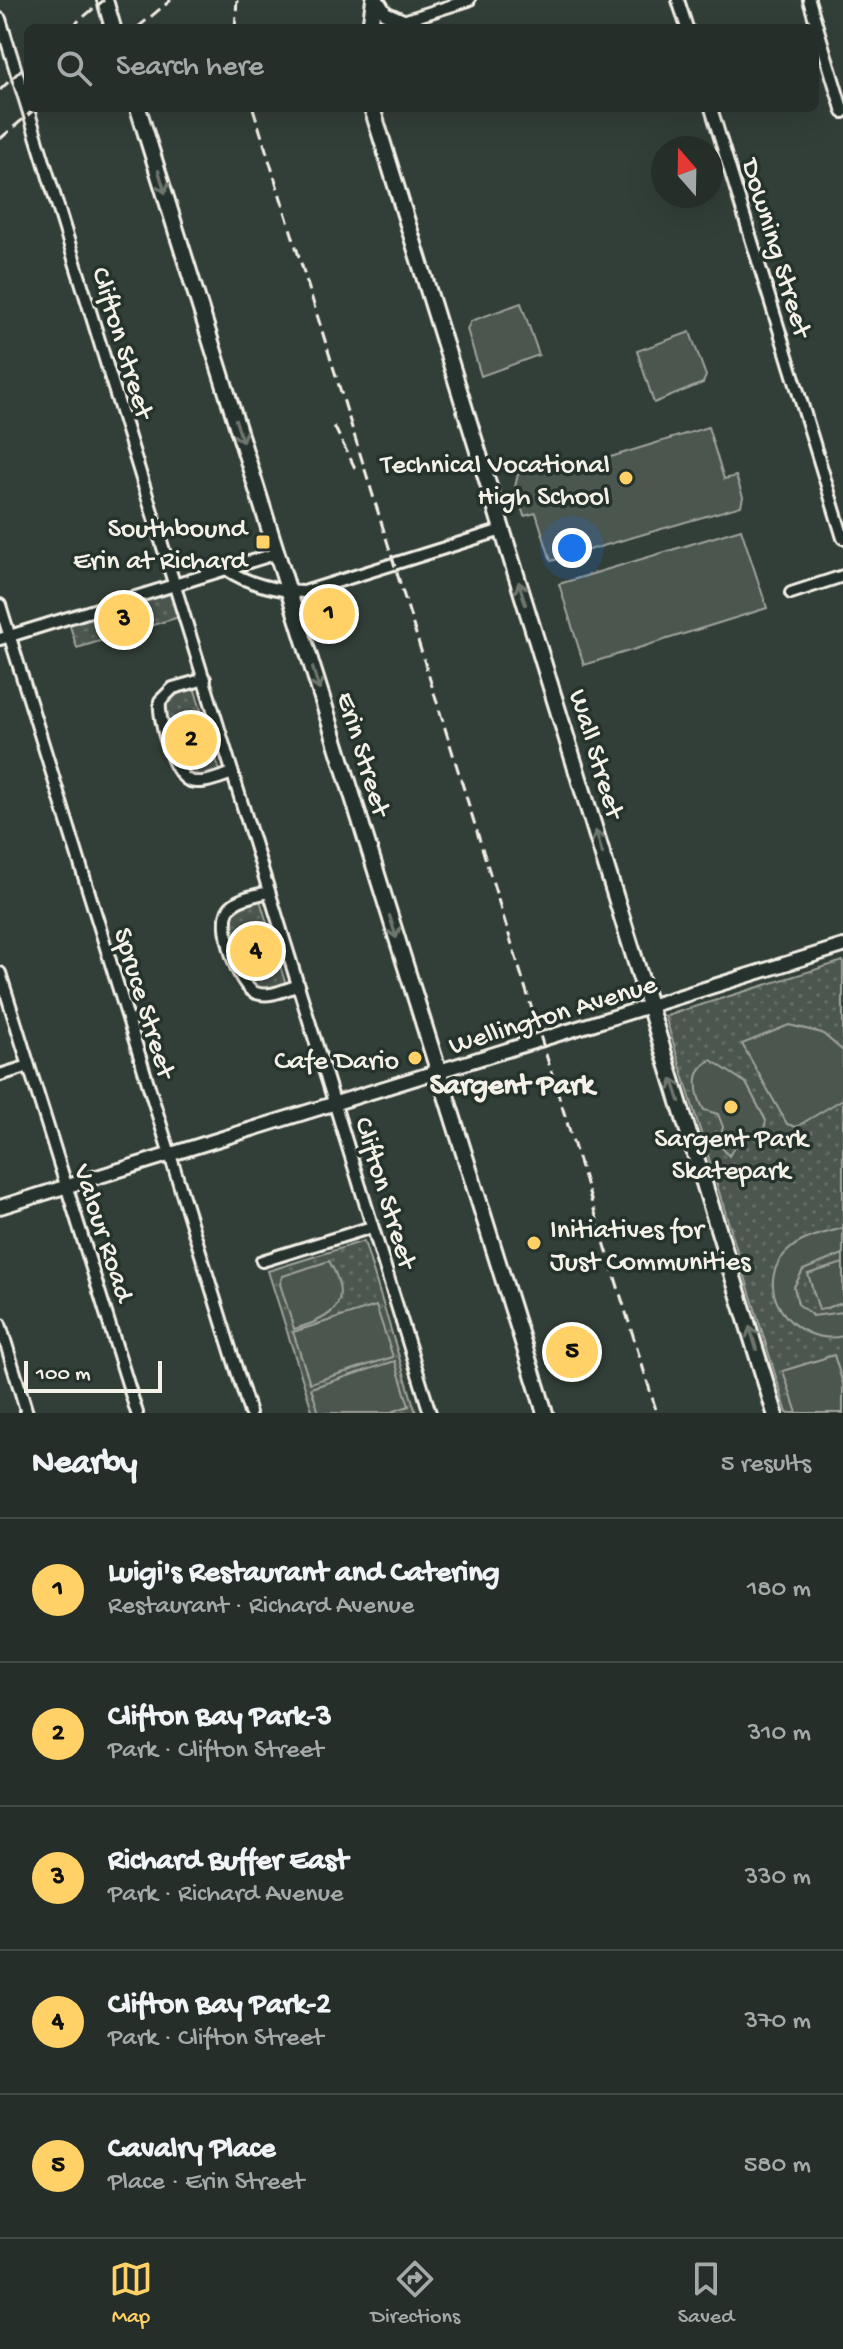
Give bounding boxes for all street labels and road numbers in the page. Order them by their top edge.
street label: Downing Street [731,153,818,344]
street label: Clifton Street [82,264,160,425]
street label: Wall Street [559,686,631,825]
street label: Erin Street [327,688,397,823]
street label: Spruce Street [104,924,182,1085]
street label: Wellington Avenue [445,969,662,1064]
street label: Clifton Street [345,1114,423,1275]
street label: Valour Road [64,1160,140,1309]

